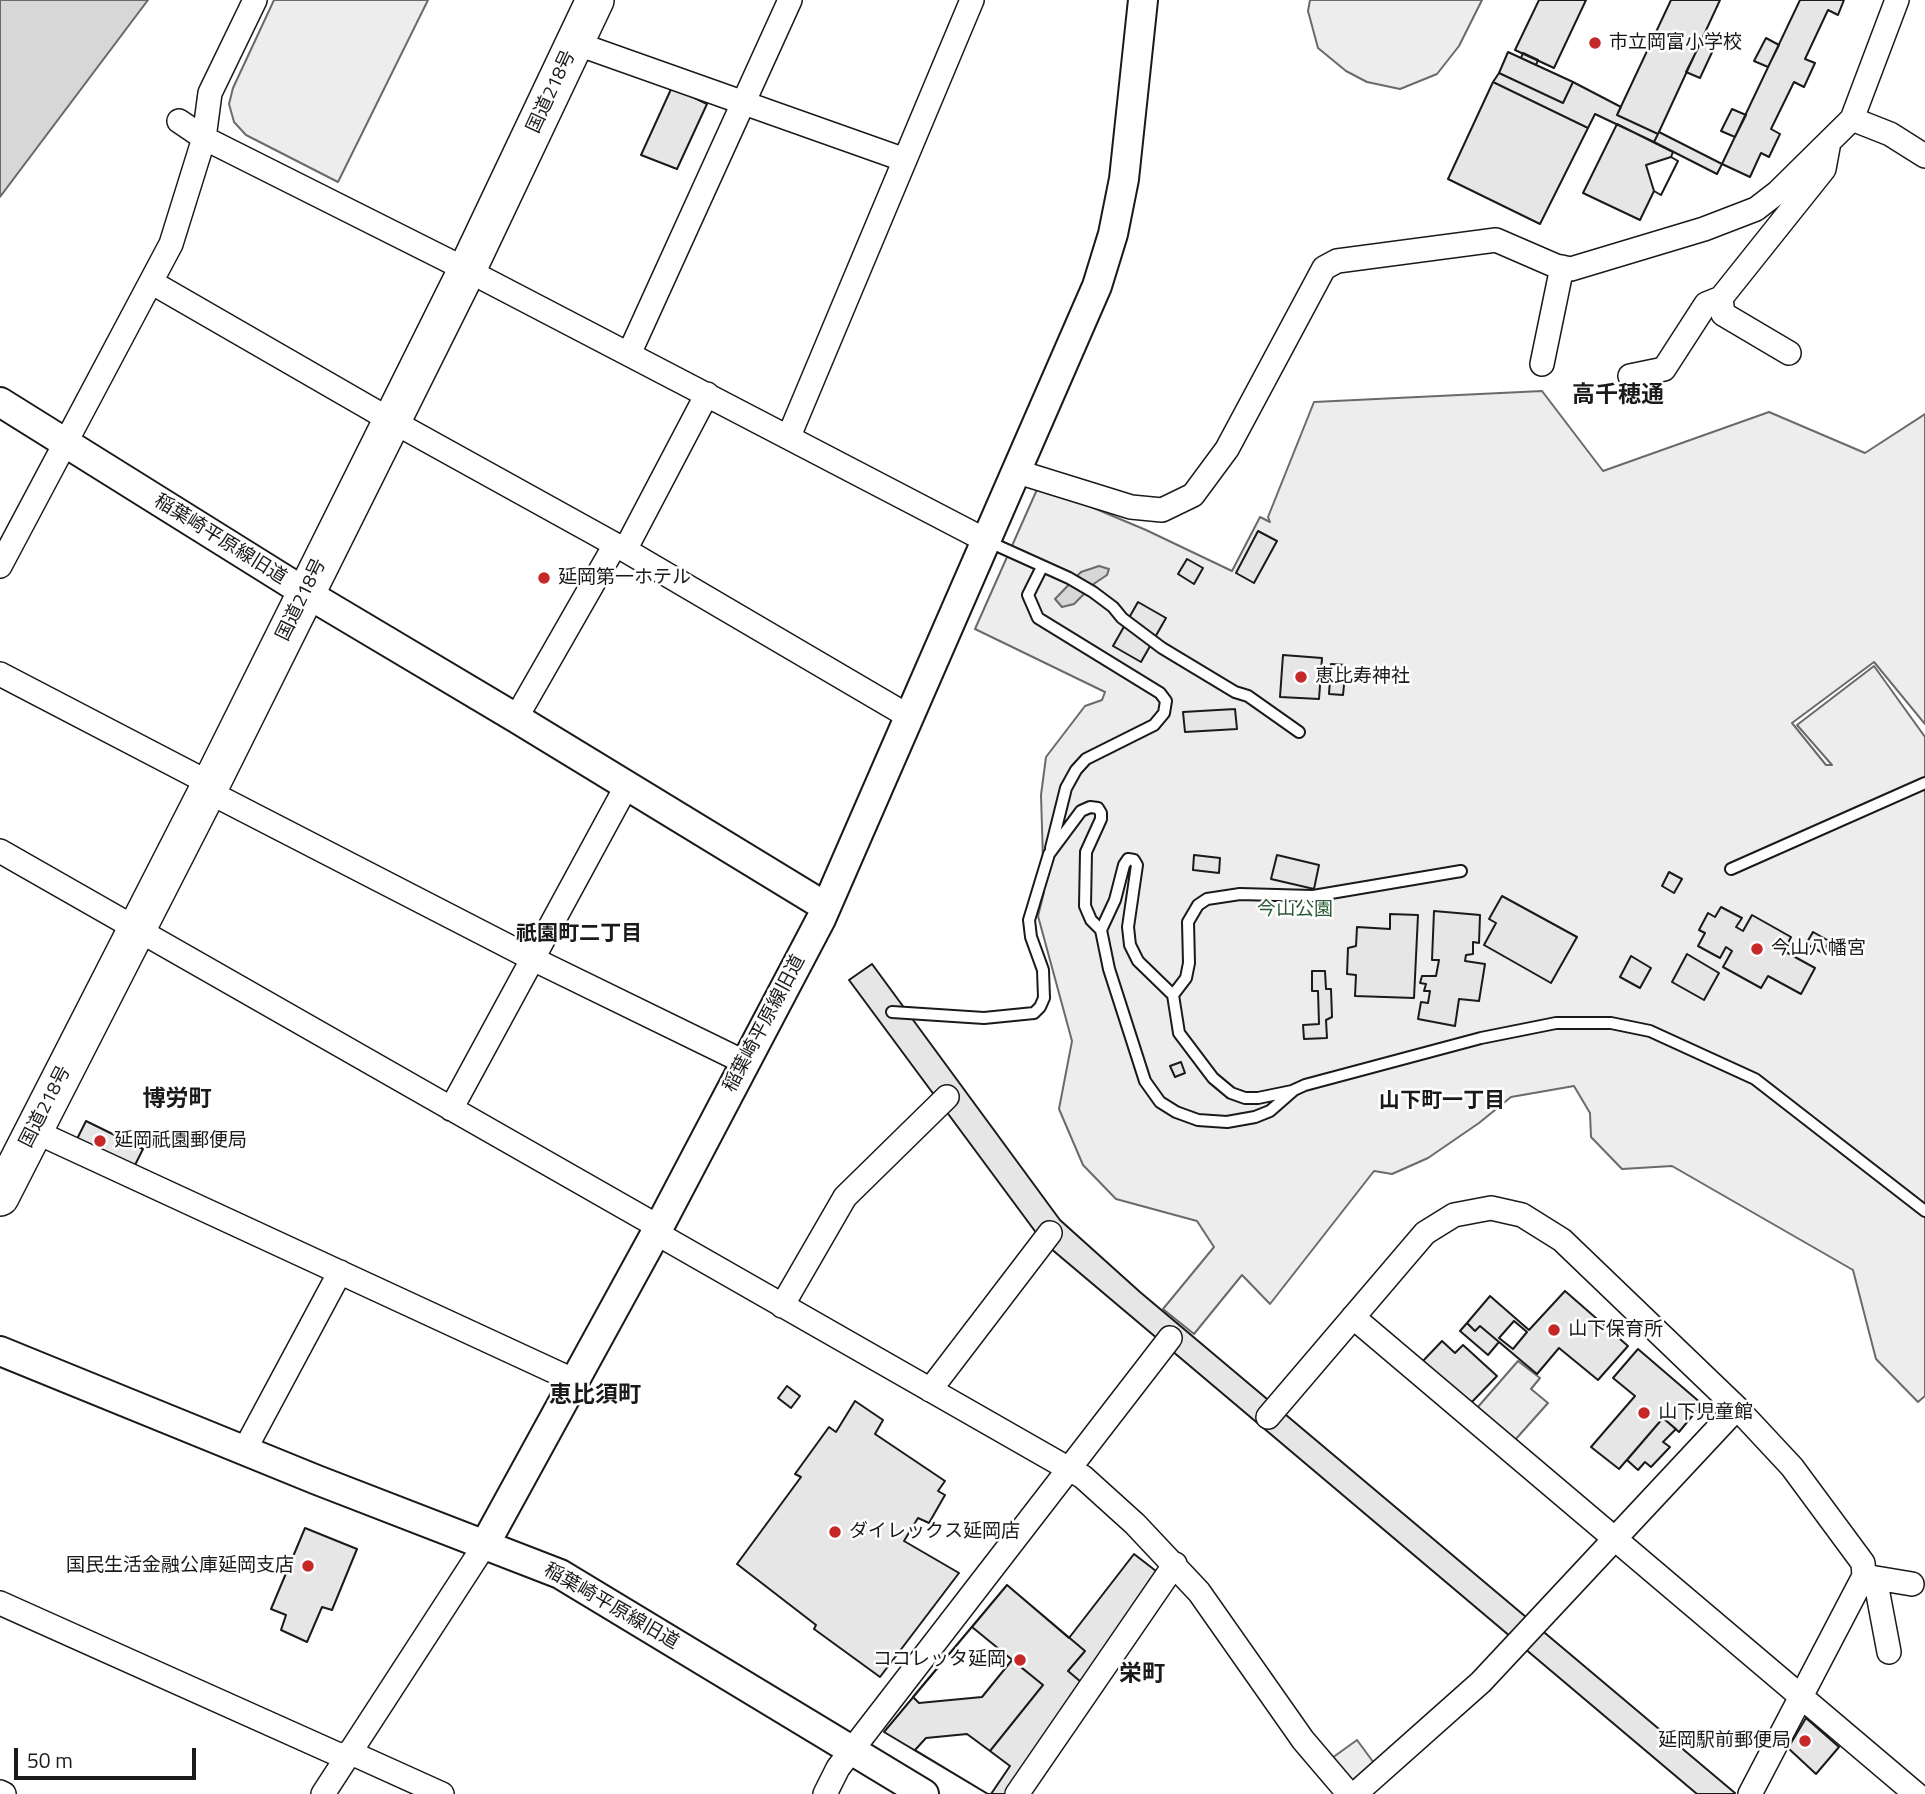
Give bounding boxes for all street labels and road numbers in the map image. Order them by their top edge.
street label: 国道218号 [523,47,581,137]
street label: 稲葉崎平原線旧道 [150,490,290,590]
street label: 国道218号 [272,555,332,645]
street label: 稲葉崎平原線旧道 [719,952,811,1096]
street label: 国道218号 [16,1062,76,1152]
street label: 稲葉崎平原線旧道 [539,1559,683,1655]

